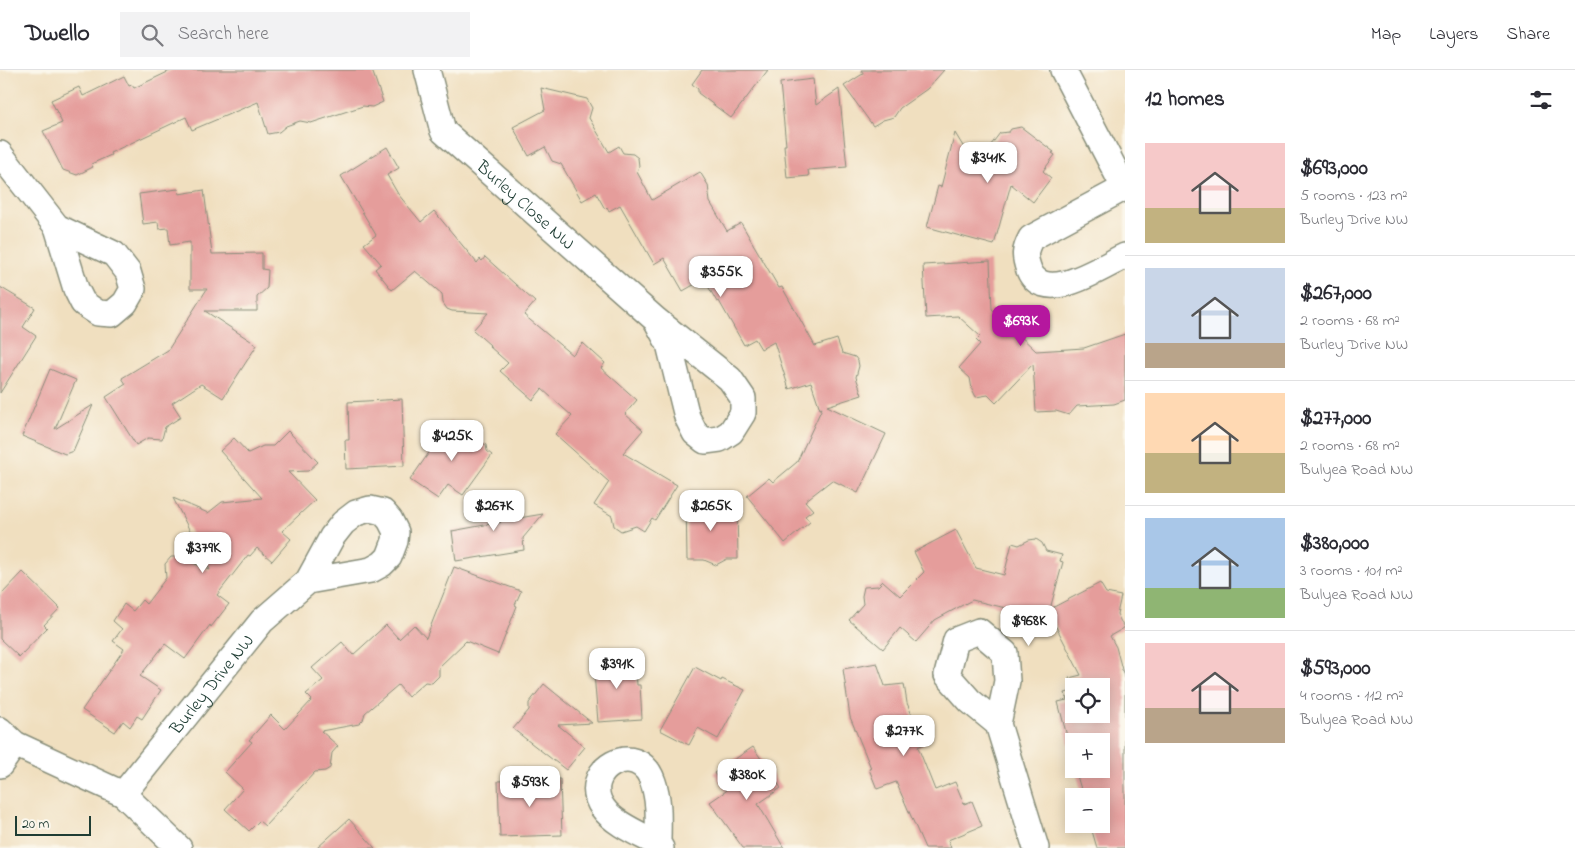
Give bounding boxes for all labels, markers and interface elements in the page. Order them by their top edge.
search box [120,12,470,57]
text: Dwello [25,17,90,52]
icon: search [138,21,166,49]
text: Search here [178,21,269,48]
text: Map [1371,22,1401,48]
text: Layers [1429,22,1479,48]
text: Share [1507,22,1550,48]
text: 12 homes [1145,85,1225,115]
icon: filters [1527,86,1555,114]
pin: $341K [953,142,1023,184]
text: $341K [970,146,1006,170]
text: $693,000 [1300,154,1368,184]
street label: Burley Close NW [469,155,580,257]
icon: home [1185,163,1245,223]
text: 5 rooms · 123 m² [1300,184,1408,208]
text: Burley Drive NW [1300,208,1408,232]
pin: $355K [686,256,756,298]
text: $355K [700,260,742,284]
text: $267,000 [1300,279,1372,309]
icon: home [1185,288,1245,348]
pin: $693K [986,304,1056,347]
text: $693K [1003,309,1039,333]
text: 2 rooms · 68 m² [1300,309,1400,333]
text: Burley Drive NW [1300,333,1408,357]
text: $277,000 [1300,404,1371,434]
icon: home [1185,413,1245,473]
pin: $425K [417,420,487,462]
text: $425K [431,424,473,448]
text: 2 rooms · 68 m² [1300,434,1400,458]
text: Bulyea Road NW [1300,458,1413,482]
pin: $267K [459,490,529,532]
pin: $265K [676,490,746,532]
text: $267K [474,494,514,518]
text: $265K [690,494,732,518]
text: $380,000 [1300,529,1369,559]
pin: $379K [168,532,238,574]
text: $379K [185,536,221,560]
icon: home [1185,538,1245,598]
text: 3 rooms · 101 m² [1300,559,1402,583]
text: Bulyea Road NW [1300,583,1413,607]
pin: $968K [994,604,1064,647]
text: $968K [1011,609,1047,633]
street label: Burley Drive NW [164,630,261,742]
pin: $391K [582,648,652,690]
text: $391K [600,652,634,676]
text: $593,000 [1300,654,1371,684]
icon: home [1185,663,1245,723]
map controls [1065,678,1110,833]
button: locate [1065,678,1110,723]
text: 4 rooms · 112 m² [1300,684,1403,708]
text: Bulyea Road NW [1300,708,1413,732]
pin: $277K [869,714,939,757]
text: $277K [885,719,923,743]
button: + [1065,733,1110,778]
pin: $380K [712,758,782,801]
text: $380K [729,763,765,787]
pin: $593K [495,766,565,808]
text: $593K [511,770,549,794]
button: − [1065,788,1110,833]
scale bar [15,813,91,836]
text: 20 m [22,814,49,835]

